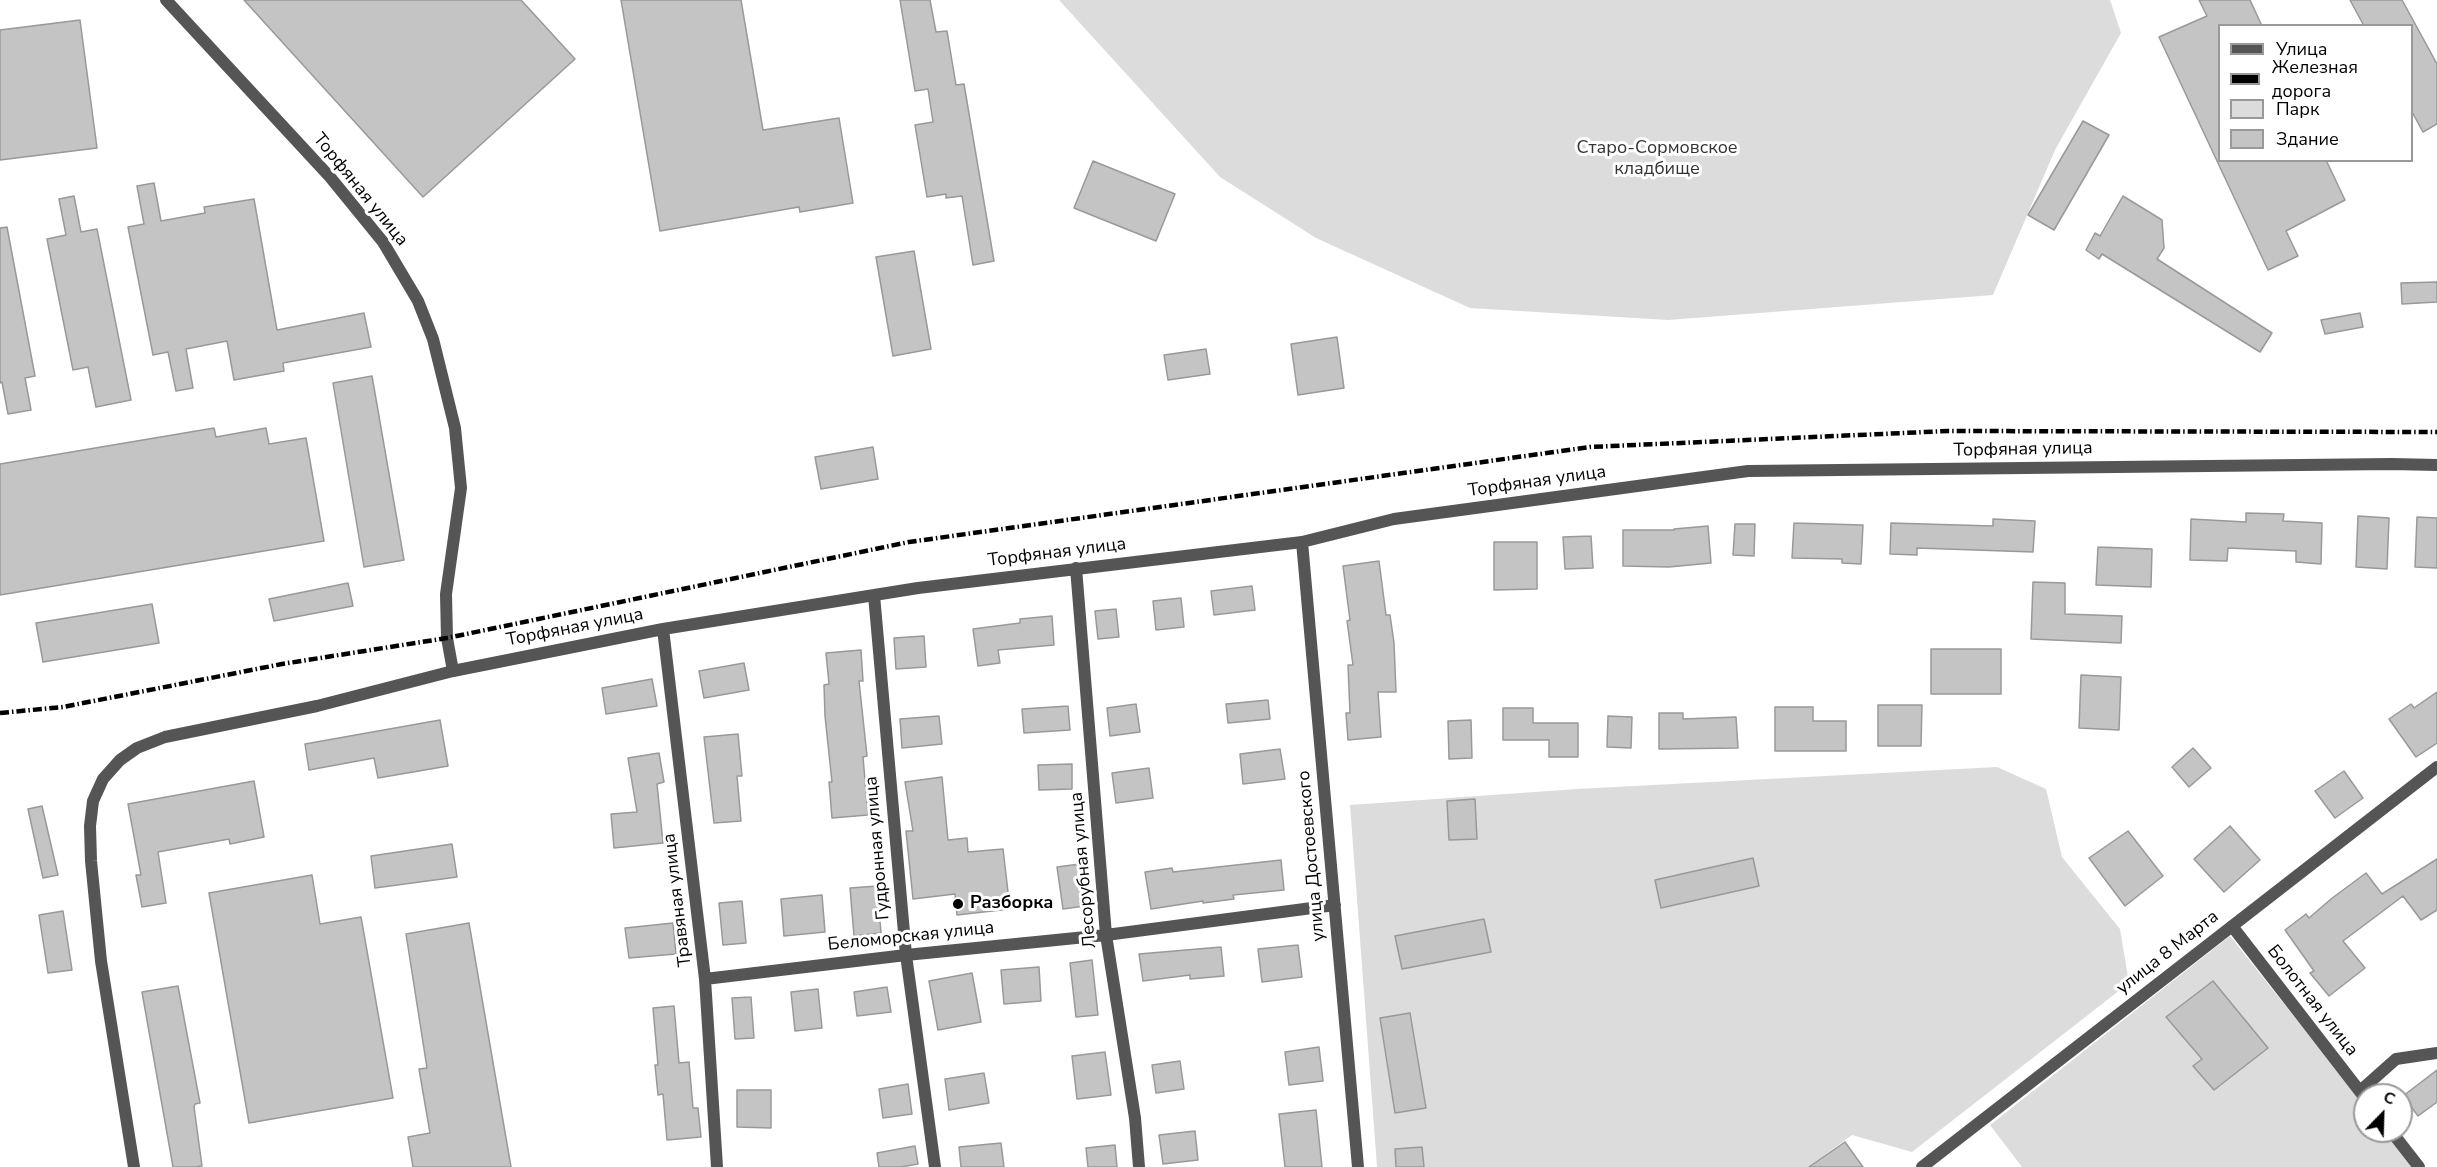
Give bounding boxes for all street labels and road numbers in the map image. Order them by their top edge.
street label: Торфяная улица [308,129,412,251]
street label: Торфяная улица [1953,438,2093,462]
street label: Торфяная улица [1467,462,1607,502]
street label: Торфяная улица [987,534,1127,572]
street label: Торфяная улица [505,604,645,652]
street label: улица Достоевского [1294,770,1330,942]
street label: Гудронная улица [861,775,895,921]
street label: Лесорубная улица [1066,791,1102,949]
street label: Травяная улица [659,832,697,968]
street label: улица 8 Марта [2113,906,2223,1000]
street label: Беломорская улица [827,918,995,956]
street label: Болотная улица [2262,941,2362,1061]

